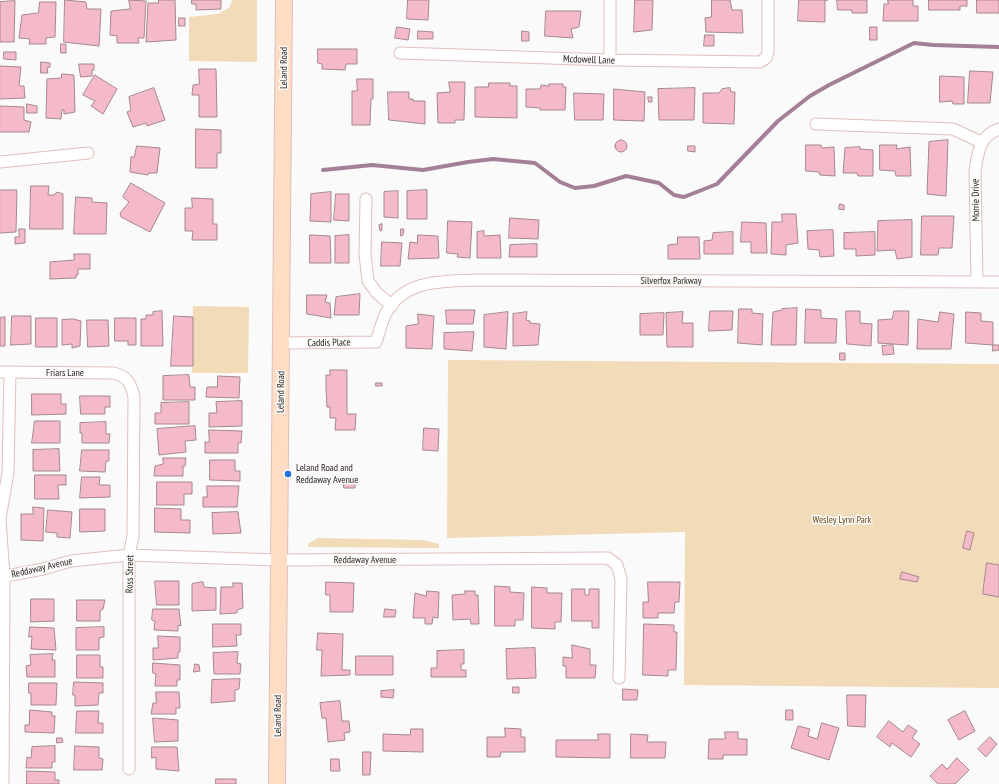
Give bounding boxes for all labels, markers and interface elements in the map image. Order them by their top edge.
street label: Leland Road [278,47,290,89]
street label: Mcdowell Lane [563,53,615,67]
street label: Morrie Drive [970,179,982,221]
street label: Silverfox Parkway [641,275,701,287]
street label: Caddis Place [307,337,351,349]
street label: Friars Lane [46,367,84,379]
street label: Leland Road [275,371,287,413]
place label: Leland Road and Reddaway Avenue [296,462,358,486]
marker: Leland Road and Reddaway Avenue [283,469,293,479]
park label: Wesley Lynn Park [813,514,871,526]
street label: Reddaway Avenue [334,554,396,566]
street label: Reddaway Avenue [10,555,74,581]
street label: Ross Street [124,555,136,593]
street label: Leland Road [272,695,284,737]

